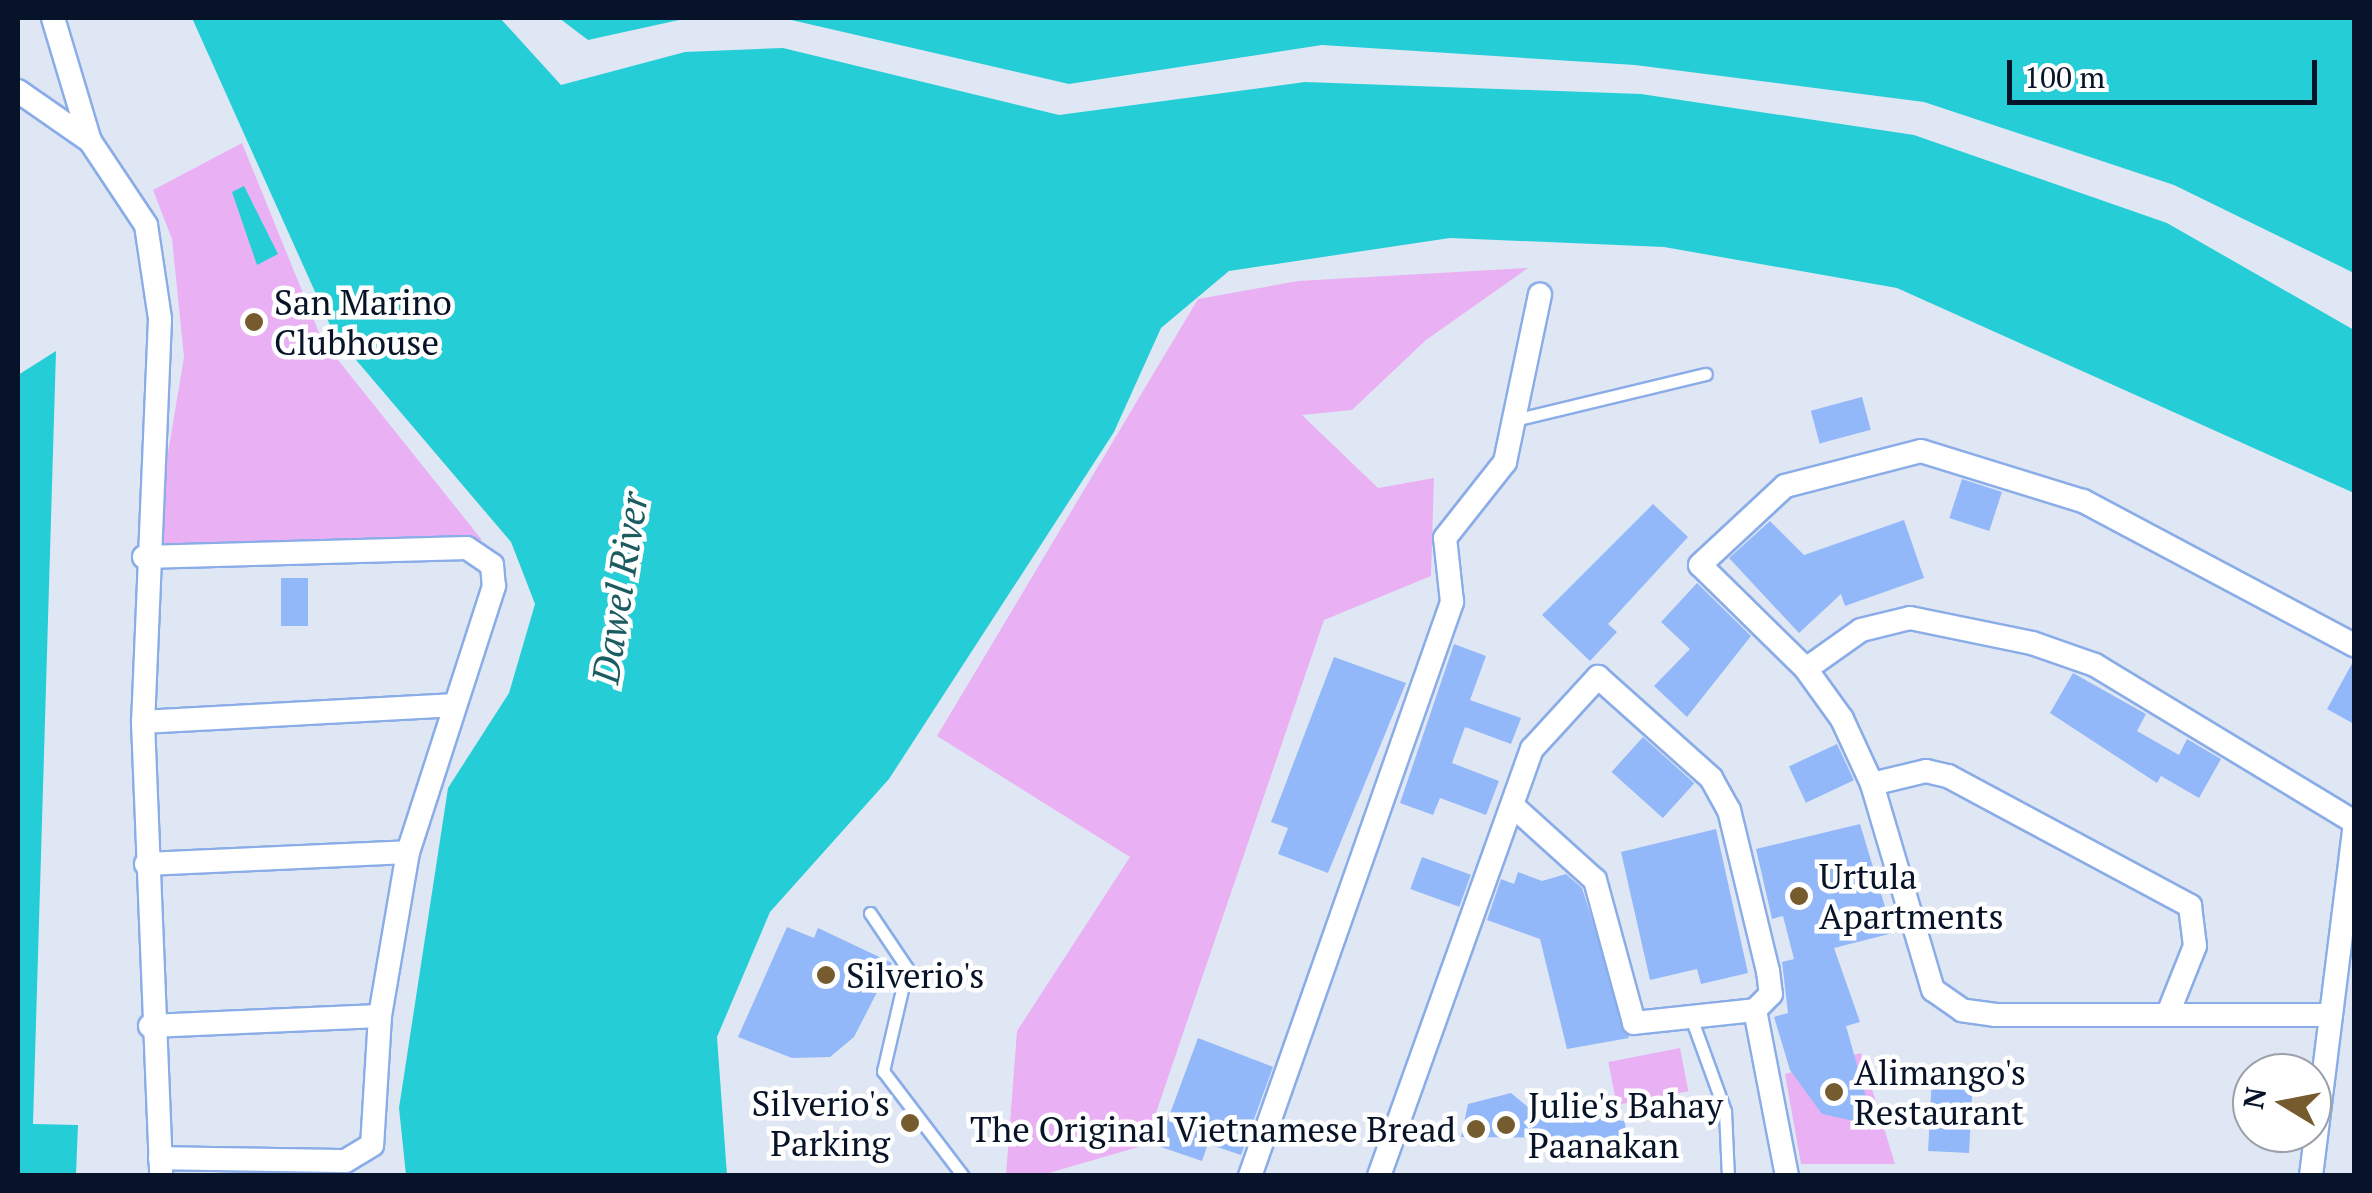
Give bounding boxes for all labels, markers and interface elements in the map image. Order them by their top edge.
scale bar [2012,40,2322,102]
text: 100 m [2024,57,2105,97]
place label: San Marino Clubhouse [274,281,452,363]
marker: San Marino Clubhouse [243,311,265,333]
water label: Dawel River [582,489,658,687]
place label: Urtula Apartments [1819,855,2004,937]
marker: Urtula Apartments [1788,885,1810,907]
place label: Silverio's [846,954,984,996]
marker: Silverio's [815,964,837,986]
place label: Alimango's Restaurant [1854,1051,2026,1133]
north arrow [2232,1053,2332,1153]
marker: Alimango's Restaurant [1823,1081,1845,1103]
place label: Silverio's Parking [752,1082,890,1164]
place label: Julie's Bahay Paanakan [1528,1084,1723,1166]
text: N [2234,1084,2274,1112]
place label: The Original Vietnamese Bread [969,1108,1456,1150]
marker: Silverio's Parking [899,1112,921,1134]
marker: Julie's Bahay Paanakan [1493,1112,1519,1138]
marker: The Original Vietnamese Bread [1465,1118,1487,1140]

